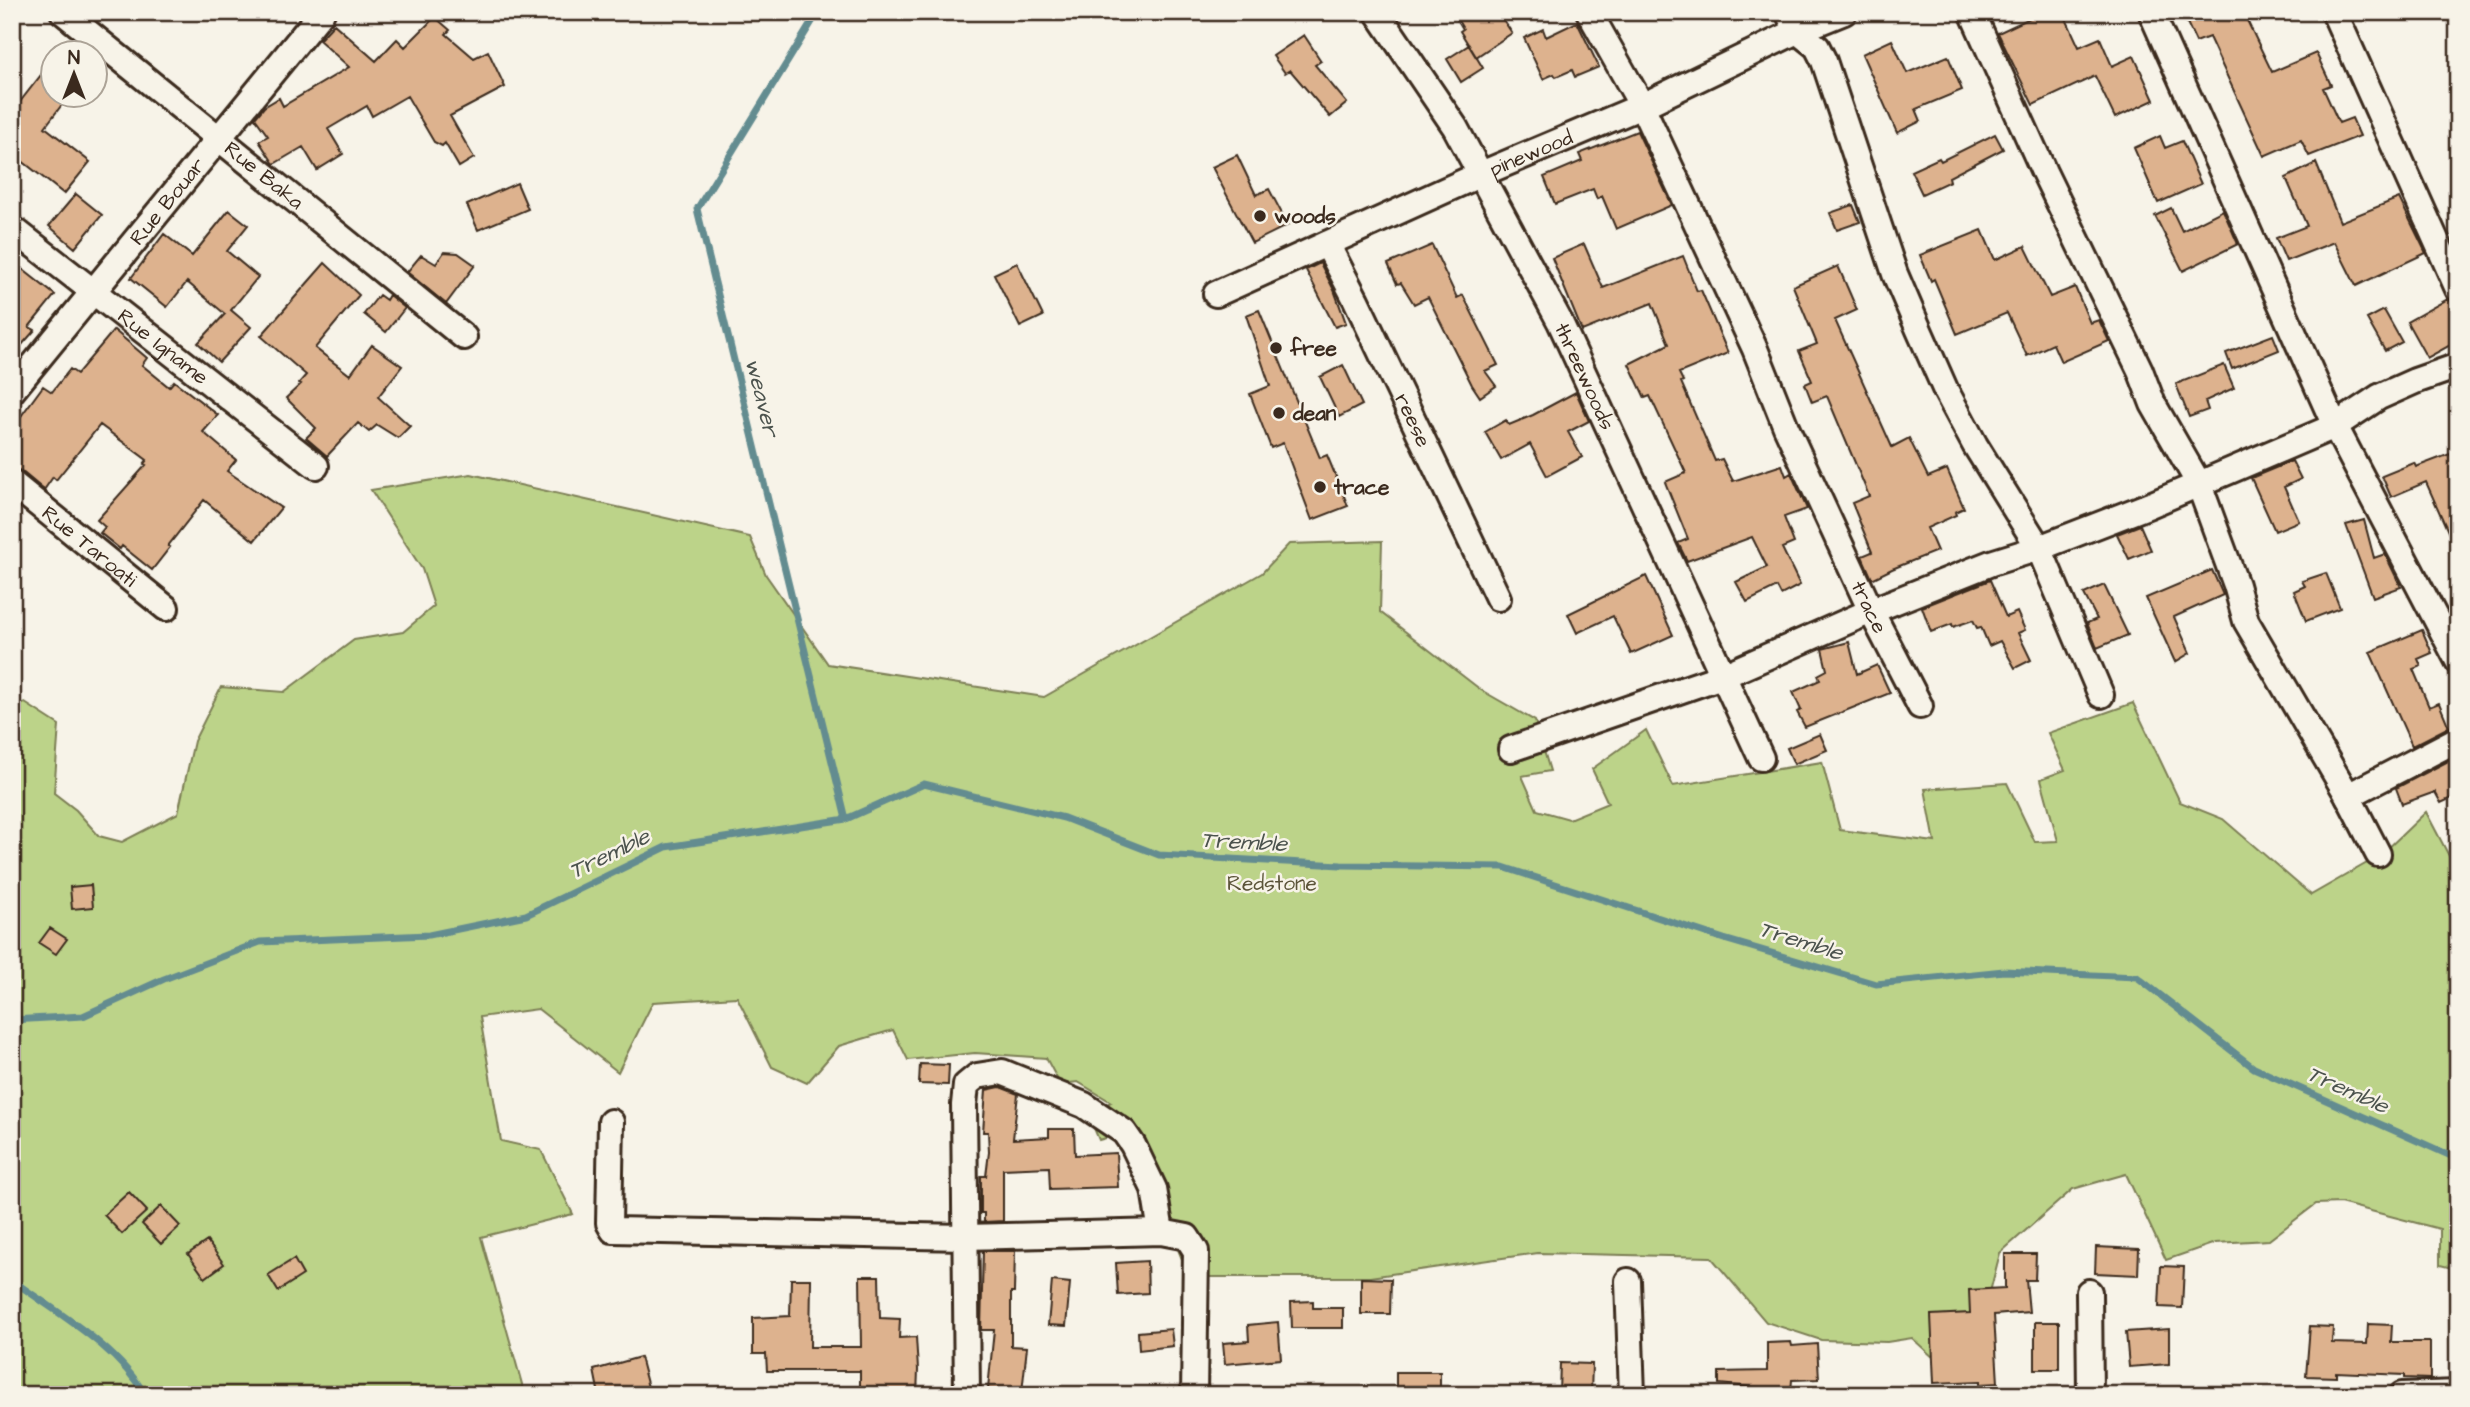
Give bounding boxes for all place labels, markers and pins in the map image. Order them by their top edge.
place label: woods [1274,202,1336,231]
marker: woods [1252,208,1268,224]
place label: free [1289,334,1337,363]
marker: free [1268,340,1284,356]
place label: dean [1292,399,1337,428]
marker: dean [1271,405,1287,421]
place label: trace [1333,473,1390,502]
marker: trace [1312,479,1328,495]

